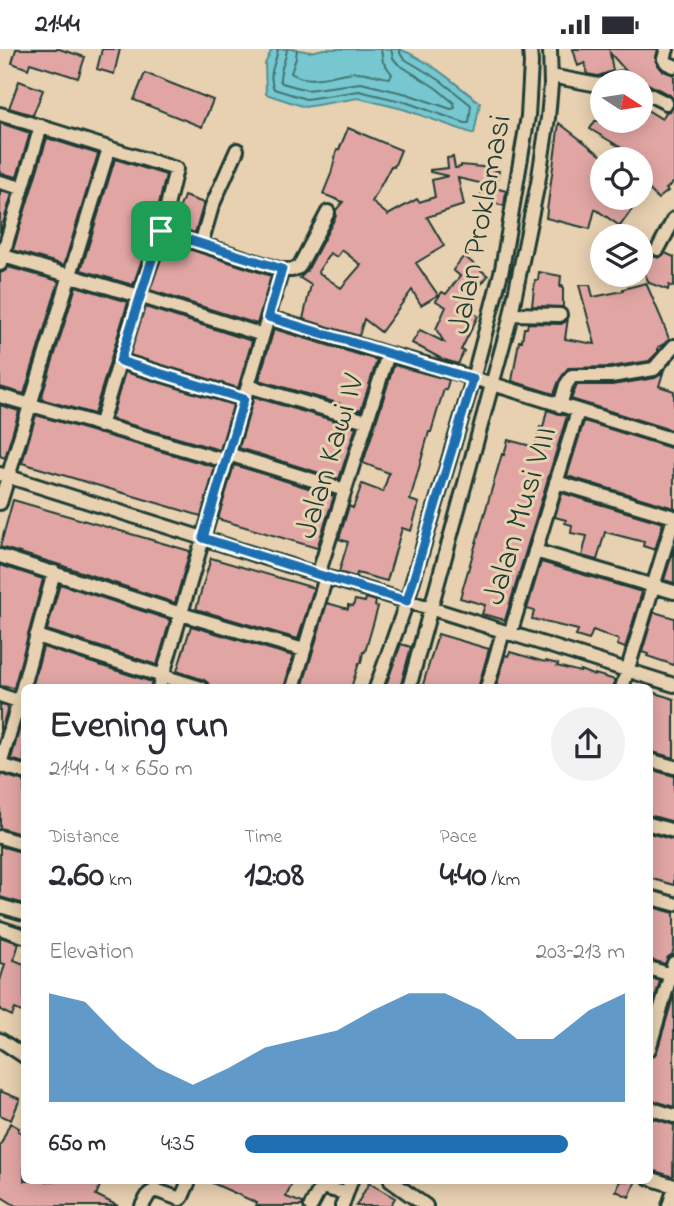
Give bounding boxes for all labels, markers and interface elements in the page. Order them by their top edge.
text: 21:44 [35,6,80,44]
north arrow [590,70,653,133]
map controls [590,70,653,287]
street label: Jalan Proklamasi [437,111,526,338]
button: locate [590,147,653,210]
pin [131,201,191,261]
icon: arrive [142,212,180,250]
button: layers [590,224,653,287]
street label: Jalan Kawi IV [284,368,379,545]
street label: Jalan Musi VIII [472,421,571,611]
text: Evening run [49,699,228,755]
button: share [551,707,625,781]
text: 21:44 · 4 × 650 m [49,753,193,786]
text: Distance [49,824,119,851]
text: Time [244,824,282,851]
text: Pace [440,824,477,851]
text: 2.60 [49,851,104,902]
text: 12:08 [244,851,304,902]
text: 4:40 [440,851,487,902]
text: km [104,867,132,894]
text: /km [487,867,520,894]
text: Elevation [49,936,134,969]
text: 203–213 m [536,936,625,969]
text: 650 m [49,1128,106,1161]
text: 4:35 [161,1128,195,1161]

